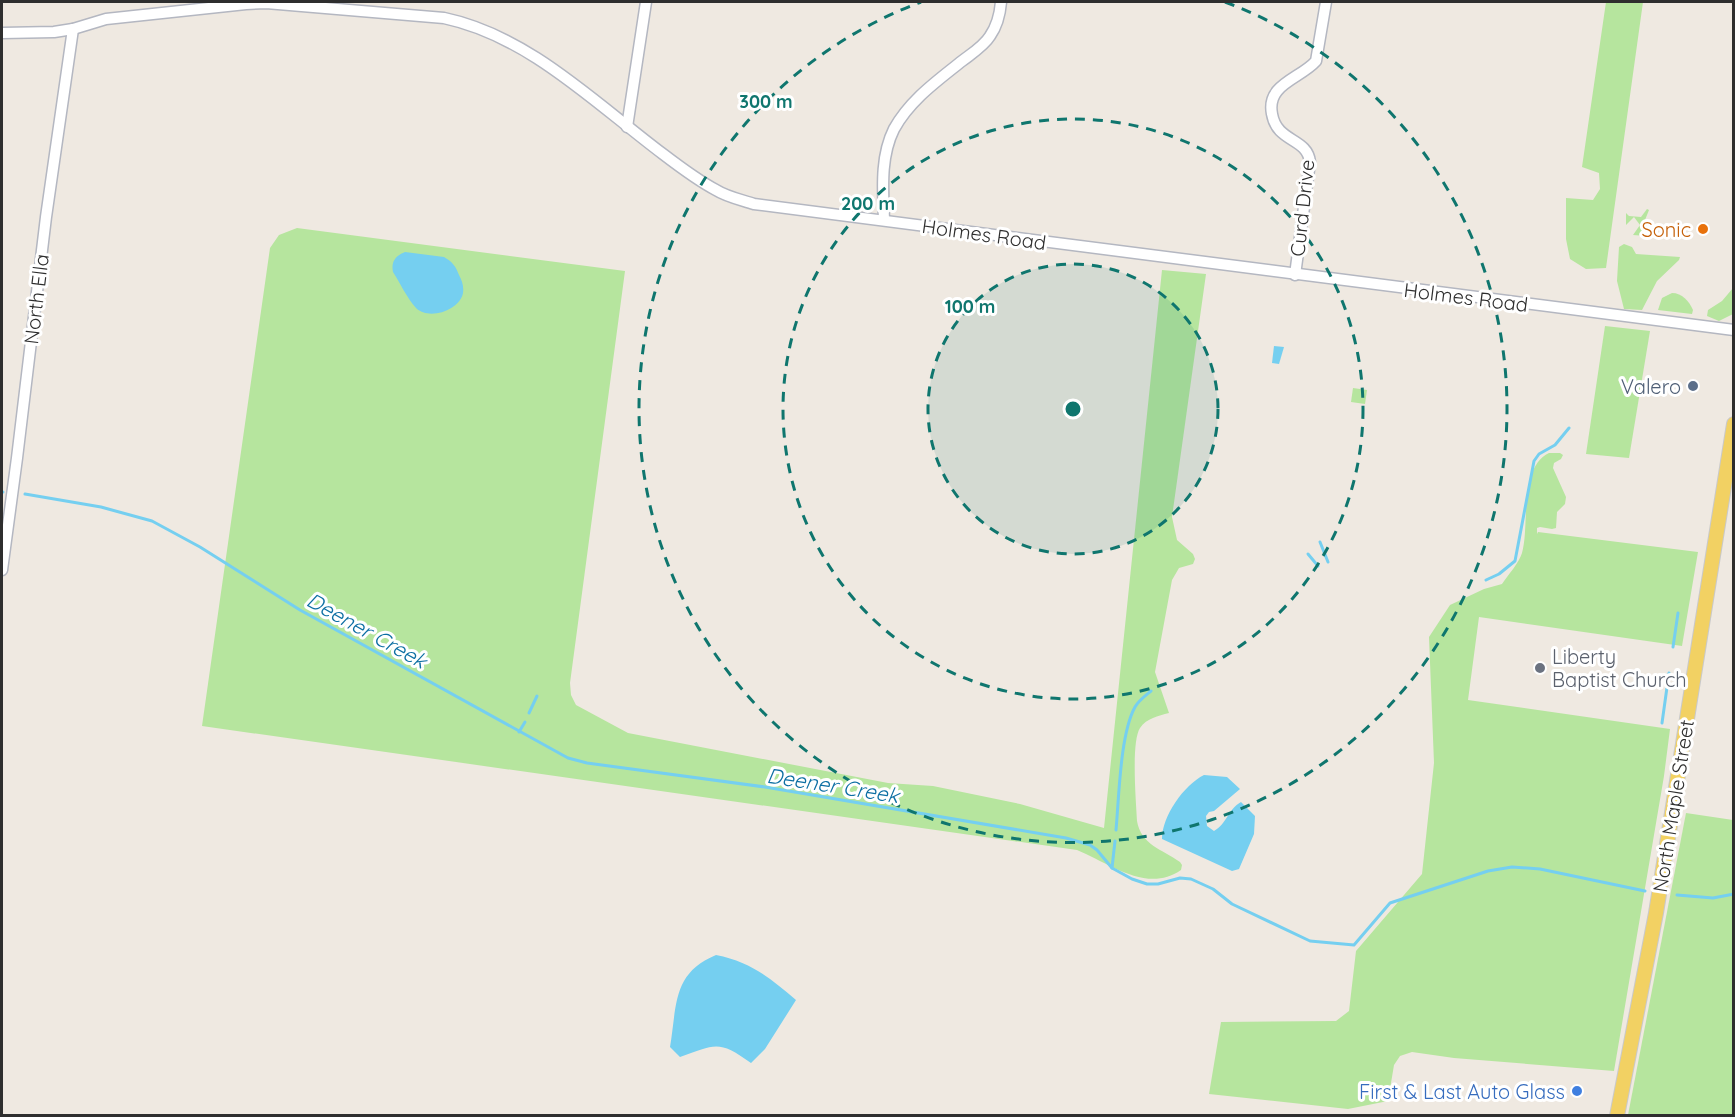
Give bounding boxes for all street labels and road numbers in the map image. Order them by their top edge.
street label: Curd Drive [1284,158,1320,258]
street label: Holmes Road [920,213,1048,255]
street label: North Ella [18,253,54,345]
street label: Holmes Road [1402,277,1530,317]
street label: North Maple Street [1647,718,1699,894]

